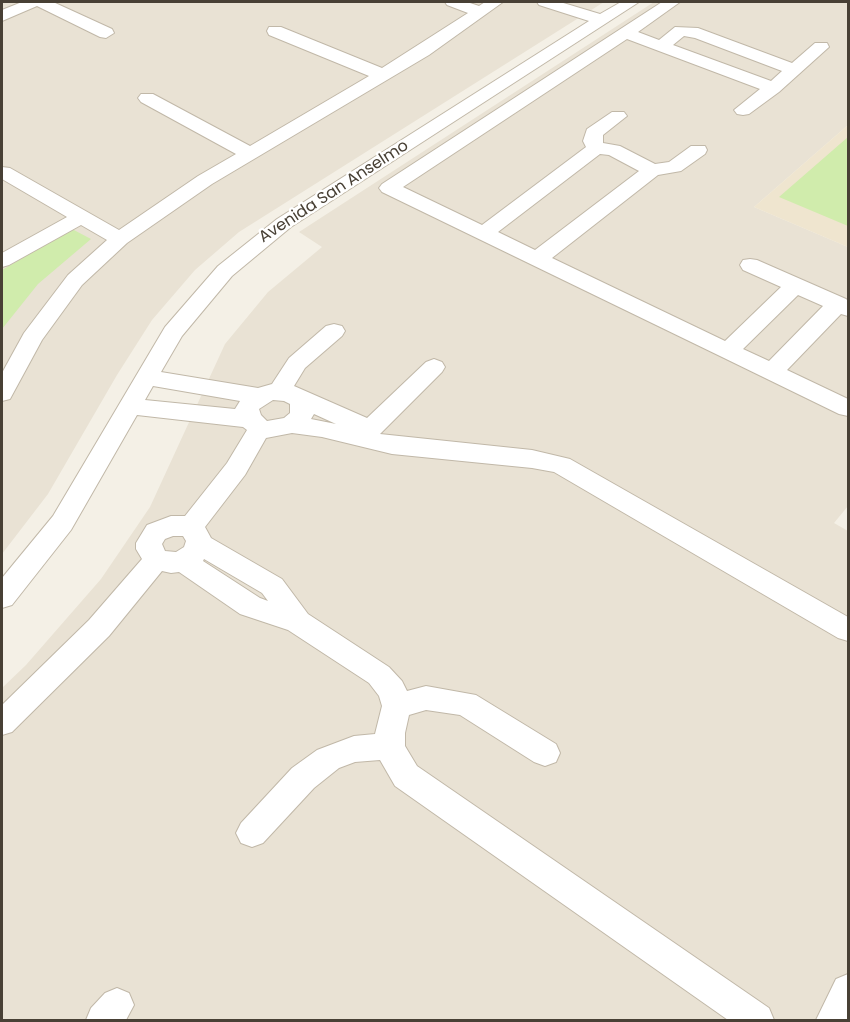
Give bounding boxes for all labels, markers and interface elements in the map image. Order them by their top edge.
street label: Avenida San Anselmo [256,136,412,248]

